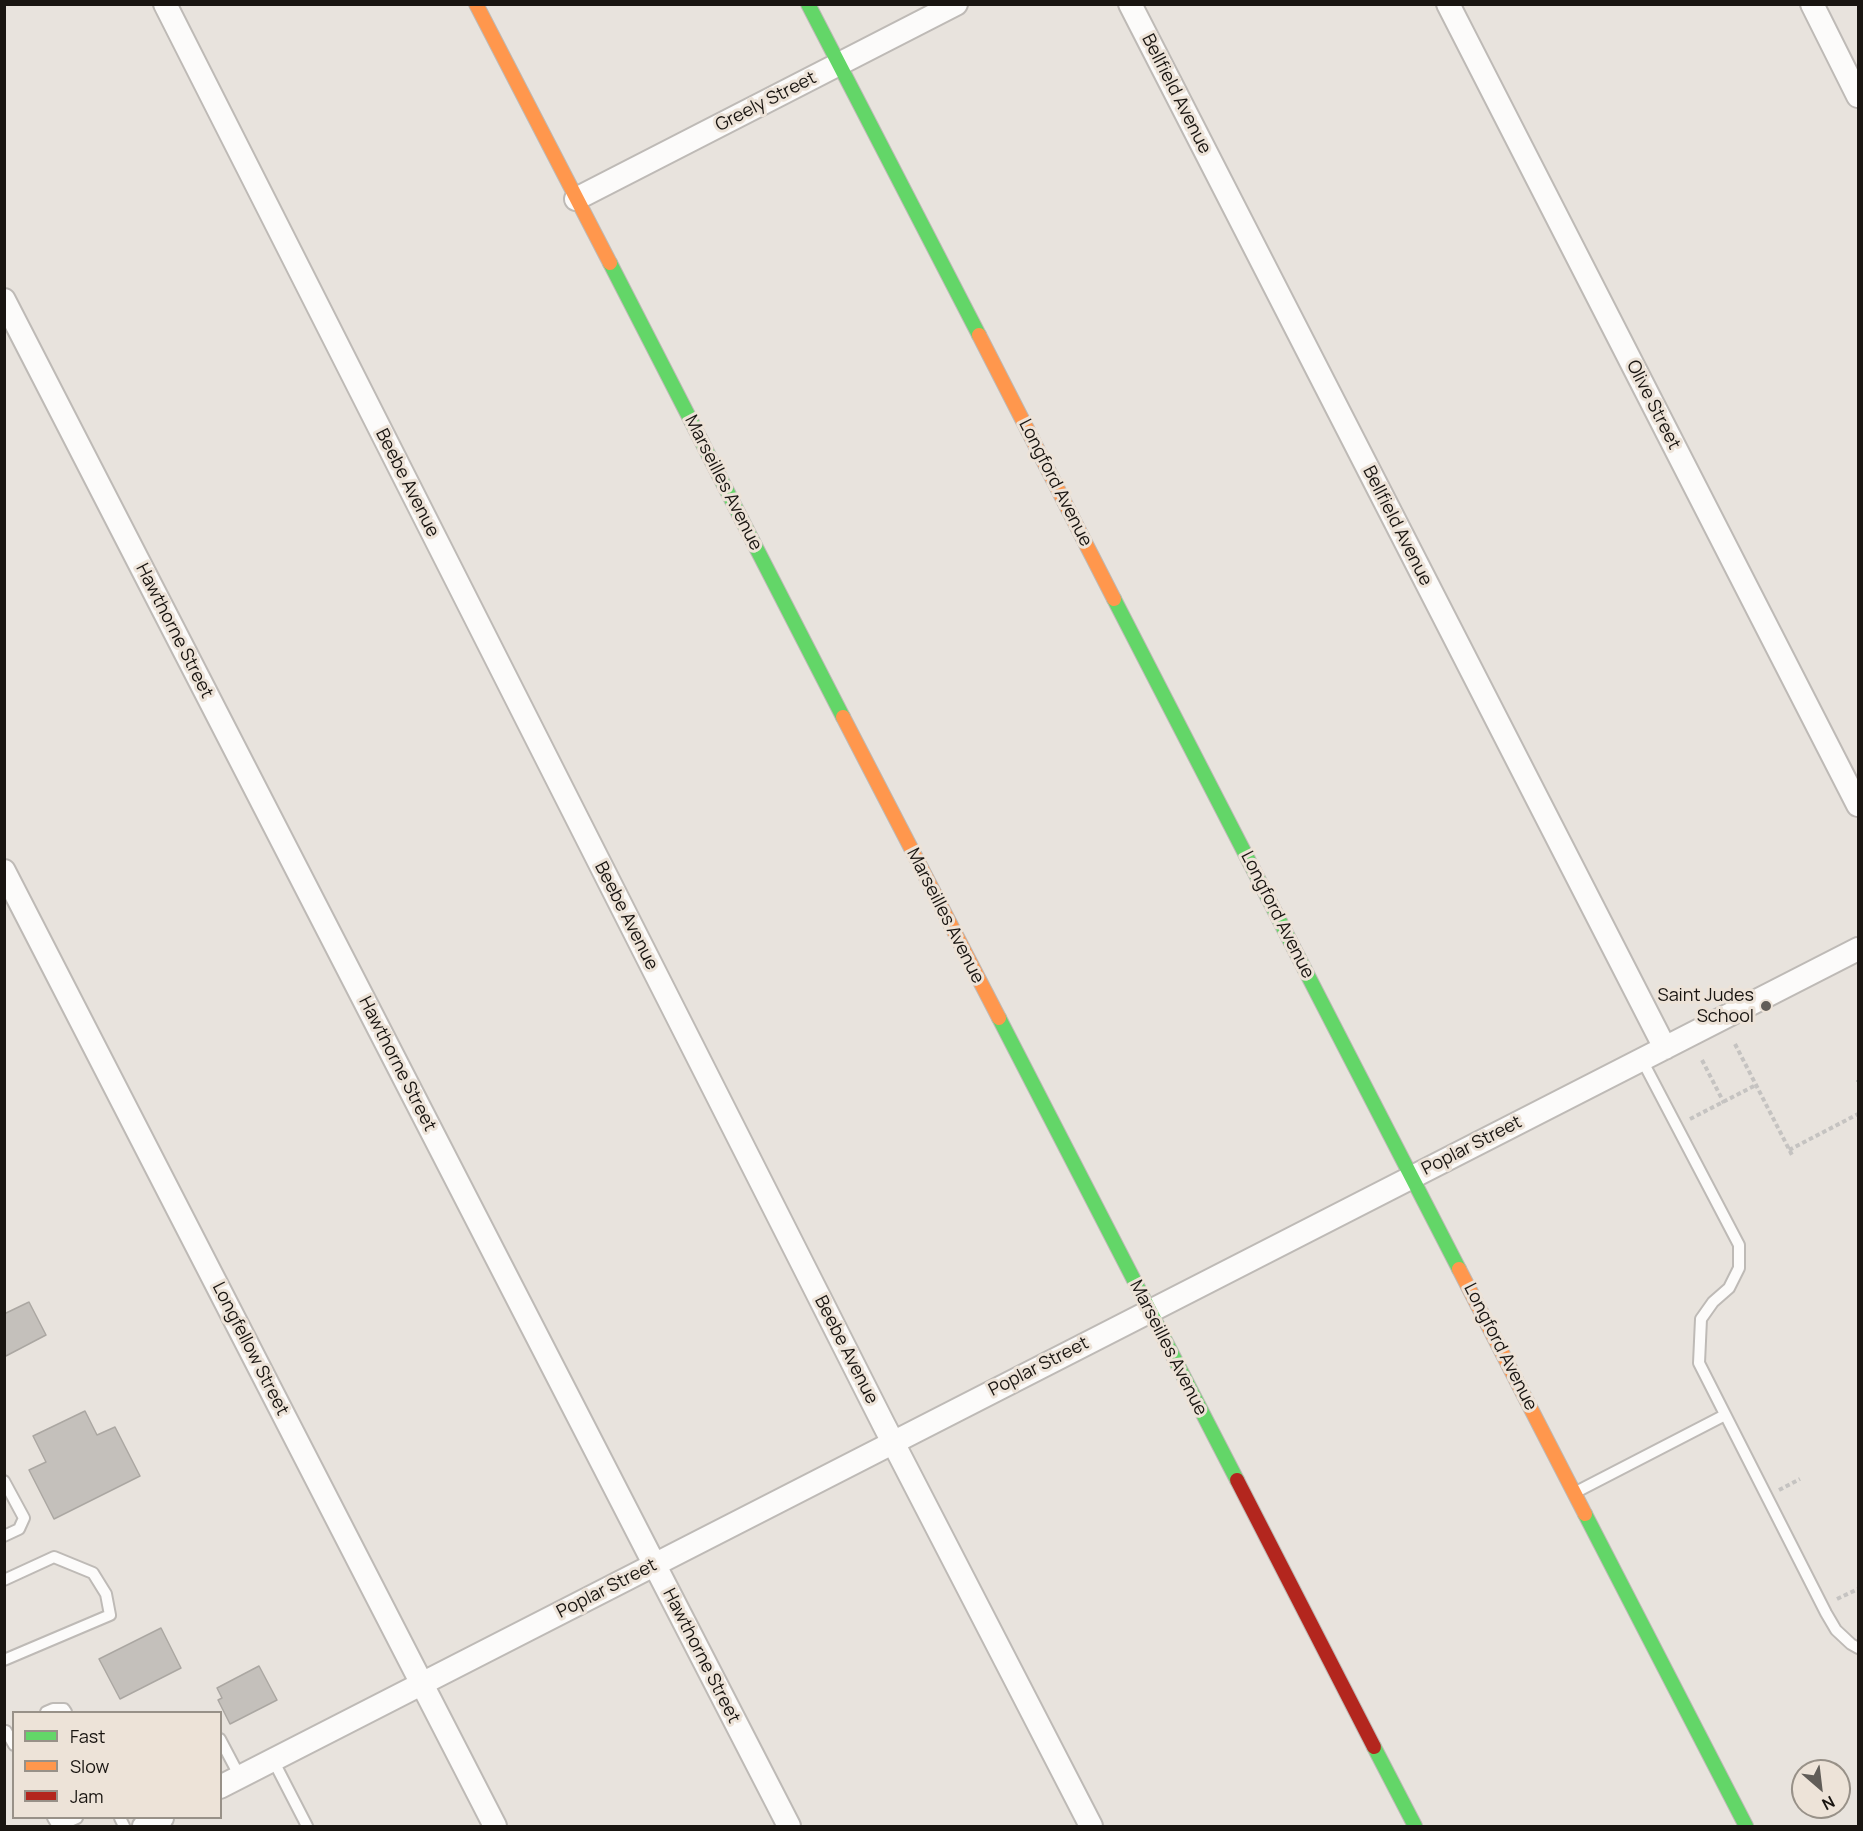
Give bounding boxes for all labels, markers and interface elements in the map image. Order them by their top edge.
street label: Bellfield Avenue [1137,31,1215,157]
street label: Greely Street [712,67,820,137]
street label: Olive Street [1621,357,1685,453]
street label: Marseilles Avenue [680,412,766,554]
street label: Longford Avenue [1014,416,1096,550]
street label: Beebe Avenue [370,425,444,541]
street label: Bellfield Avenue [1358,463,1436,589]
street label: Hawthorne Street [131,560,217,702]
street label: Marseilles Avenue [902,845,988,987]
street label: Longford Avenue [1236,848,1318,982]
street label: Beebe Avenue [589,858,663,974]
place label: Saint Judes School [1658,985,1754,1028]
street label: Hawthorne Street [354,993,440,1135]
marker: Saint Judes School [1759,999,1773,1013]
street label: Poplar Street [1418,1112,1526,1180]
street label: Marseilles Avenue [1125,1277,1211,1419]
street label: Longfellow Street [207,1279,293,1419]
street label: Longford Avenue [1459,1280,1541,1414]
street label: Beebe Avenue [809,1292,883,1408]
street label: Poplar Street [985,1333,1093,1401]
street label: Poplar Street [553,1555,661,1623]
street label: Hawthorne Street [658,1585,744,1727]
legend [12,1711,222,1819]
text: Fast [70,1724,105,1748]
text: Slow [70,1754,109,1778]
north arrow [1791,1759,1851,1819]
text: Jam [70,1784,104,1808]
text: N [1818,1791,1839,1816]

